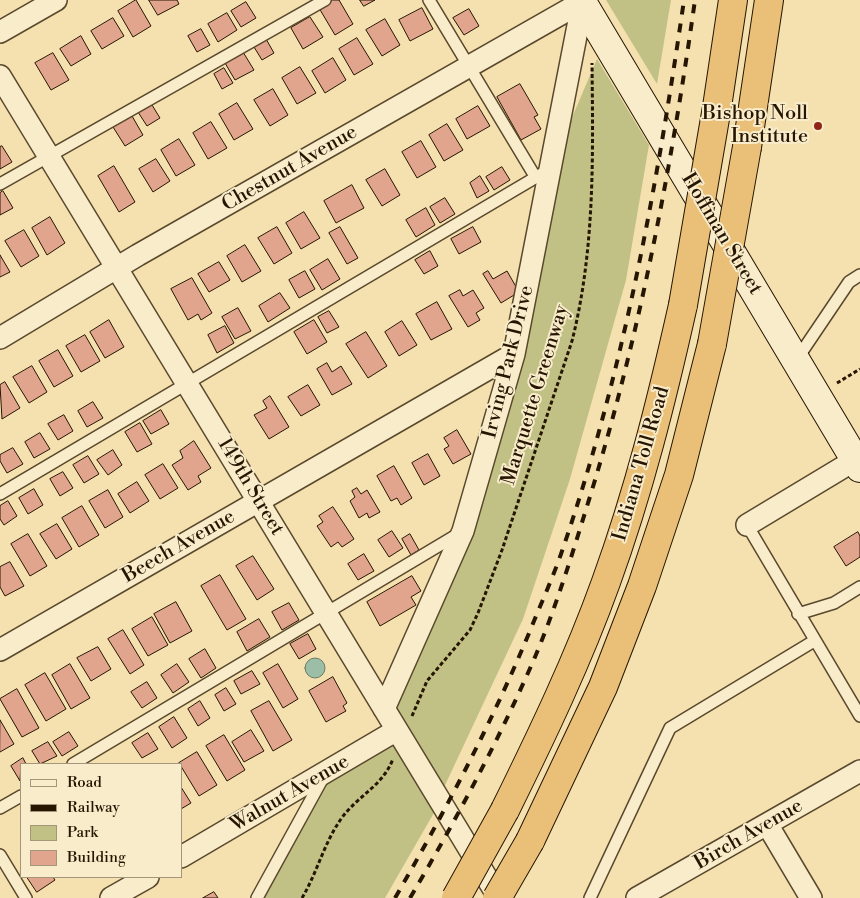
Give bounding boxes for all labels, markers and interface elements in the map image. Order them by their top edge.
place label: Bishop Noll Institute [702,102,808,149]
marker: Bishop Noll Institute [812,120,824,132]
street label: Chestnut Avenue [218,121,362,217]
street label: Hoffman Street [675,169,767,299]
street label: Irving Park Drive [478,283,540,441]
street label: Marquette Greenway [497,302,575,488]
street label: Indiana Toll Road [608,384,676,544]
street label: 149th Street [212,434,288,540]
street label: Beech Avenue [118,505,240,589]
street label: Walnut Avenue [226,750,354,838]
legend [20,763,182,878]
text: Road [67,773,102,792]
street label: Birch Avenue [691,794,807,876]
text: Railway [67,798,120,817]
text: Park [67,823,98,842]
text: Building [67,848,126,867]

